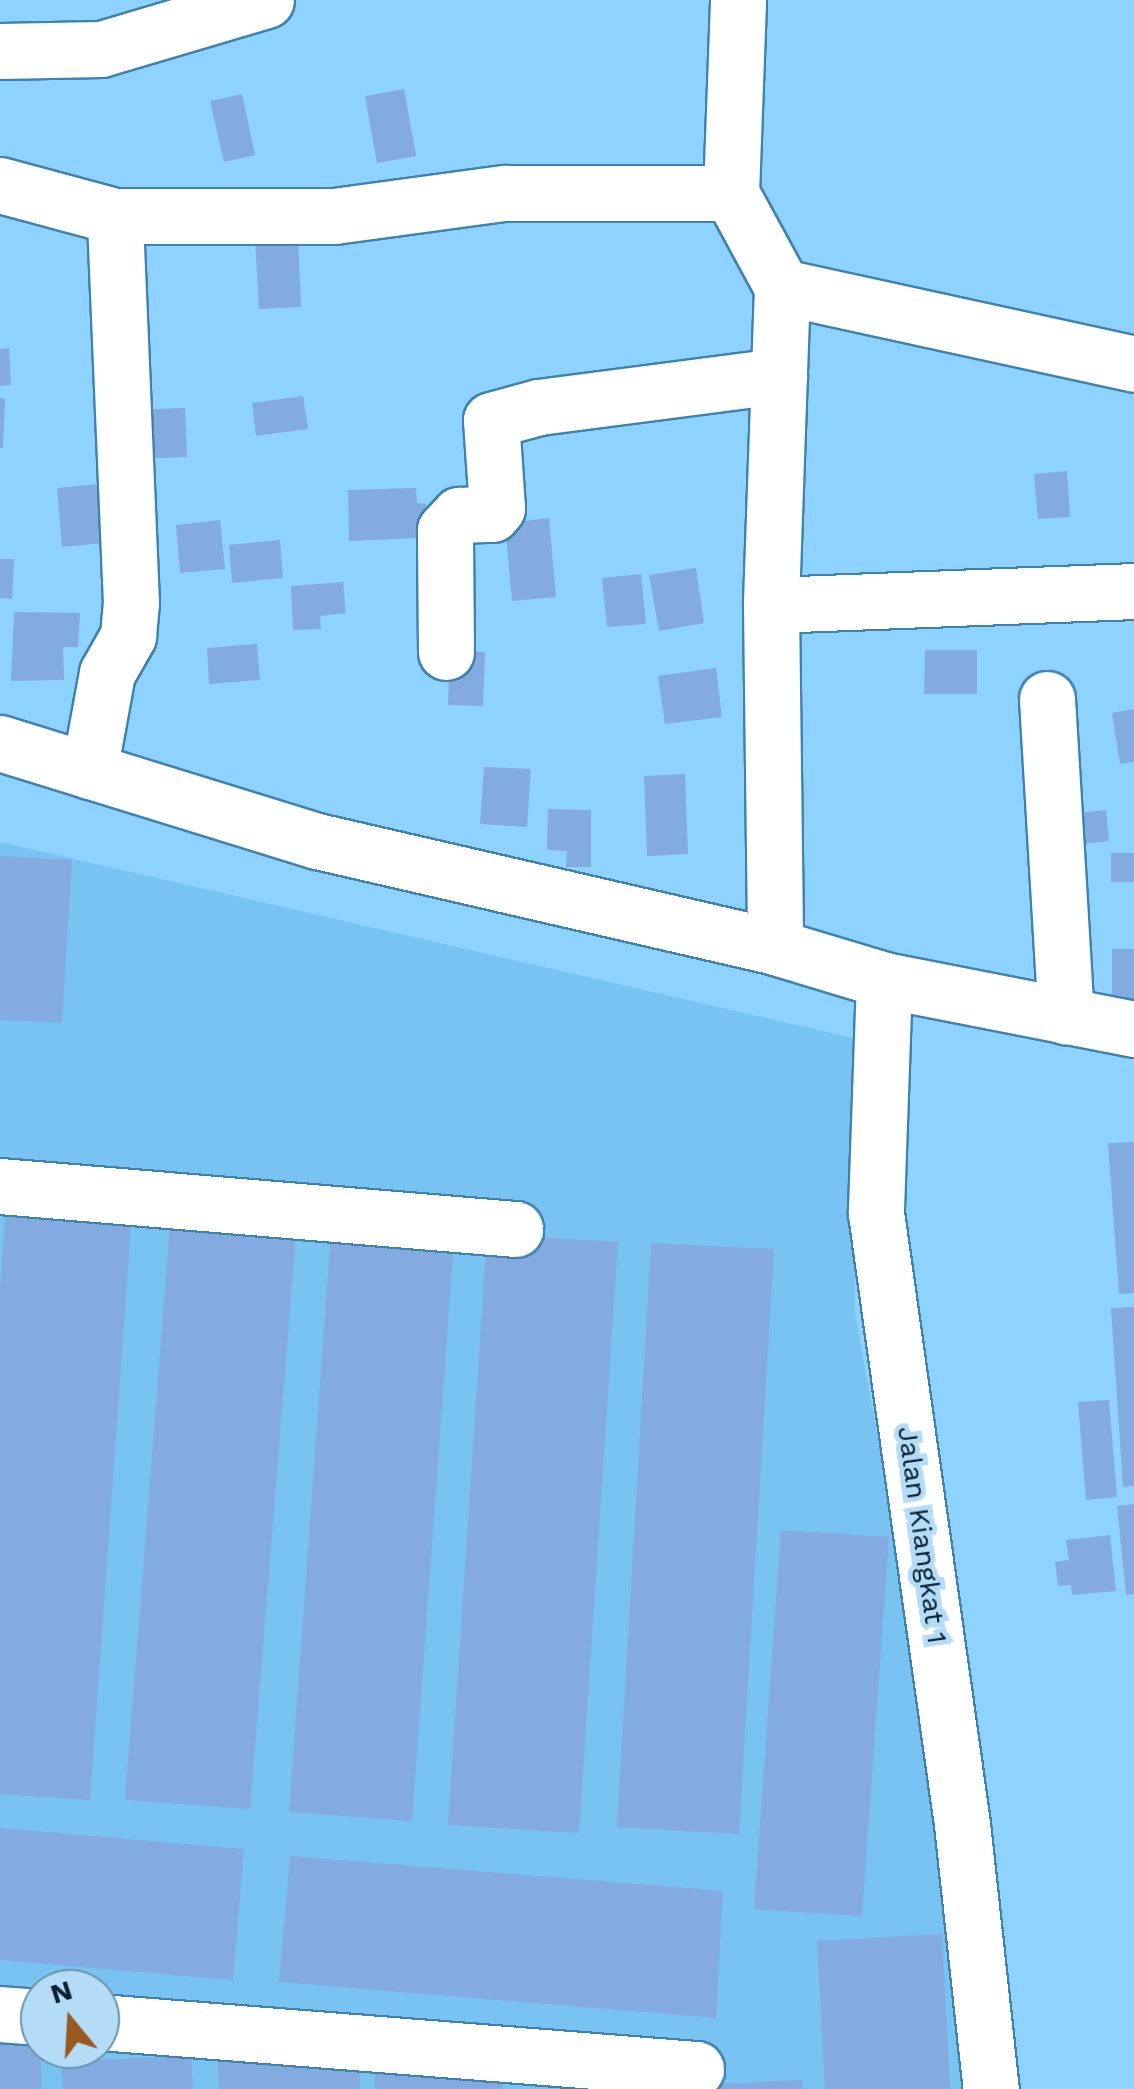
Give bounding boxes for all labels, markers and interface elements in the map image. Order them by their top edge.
street label: Jalan Kiangkat 1 [890,1424,954,1646]
north arrow [20,1969,120,2069]
text: N [46,1973,76,2011]

